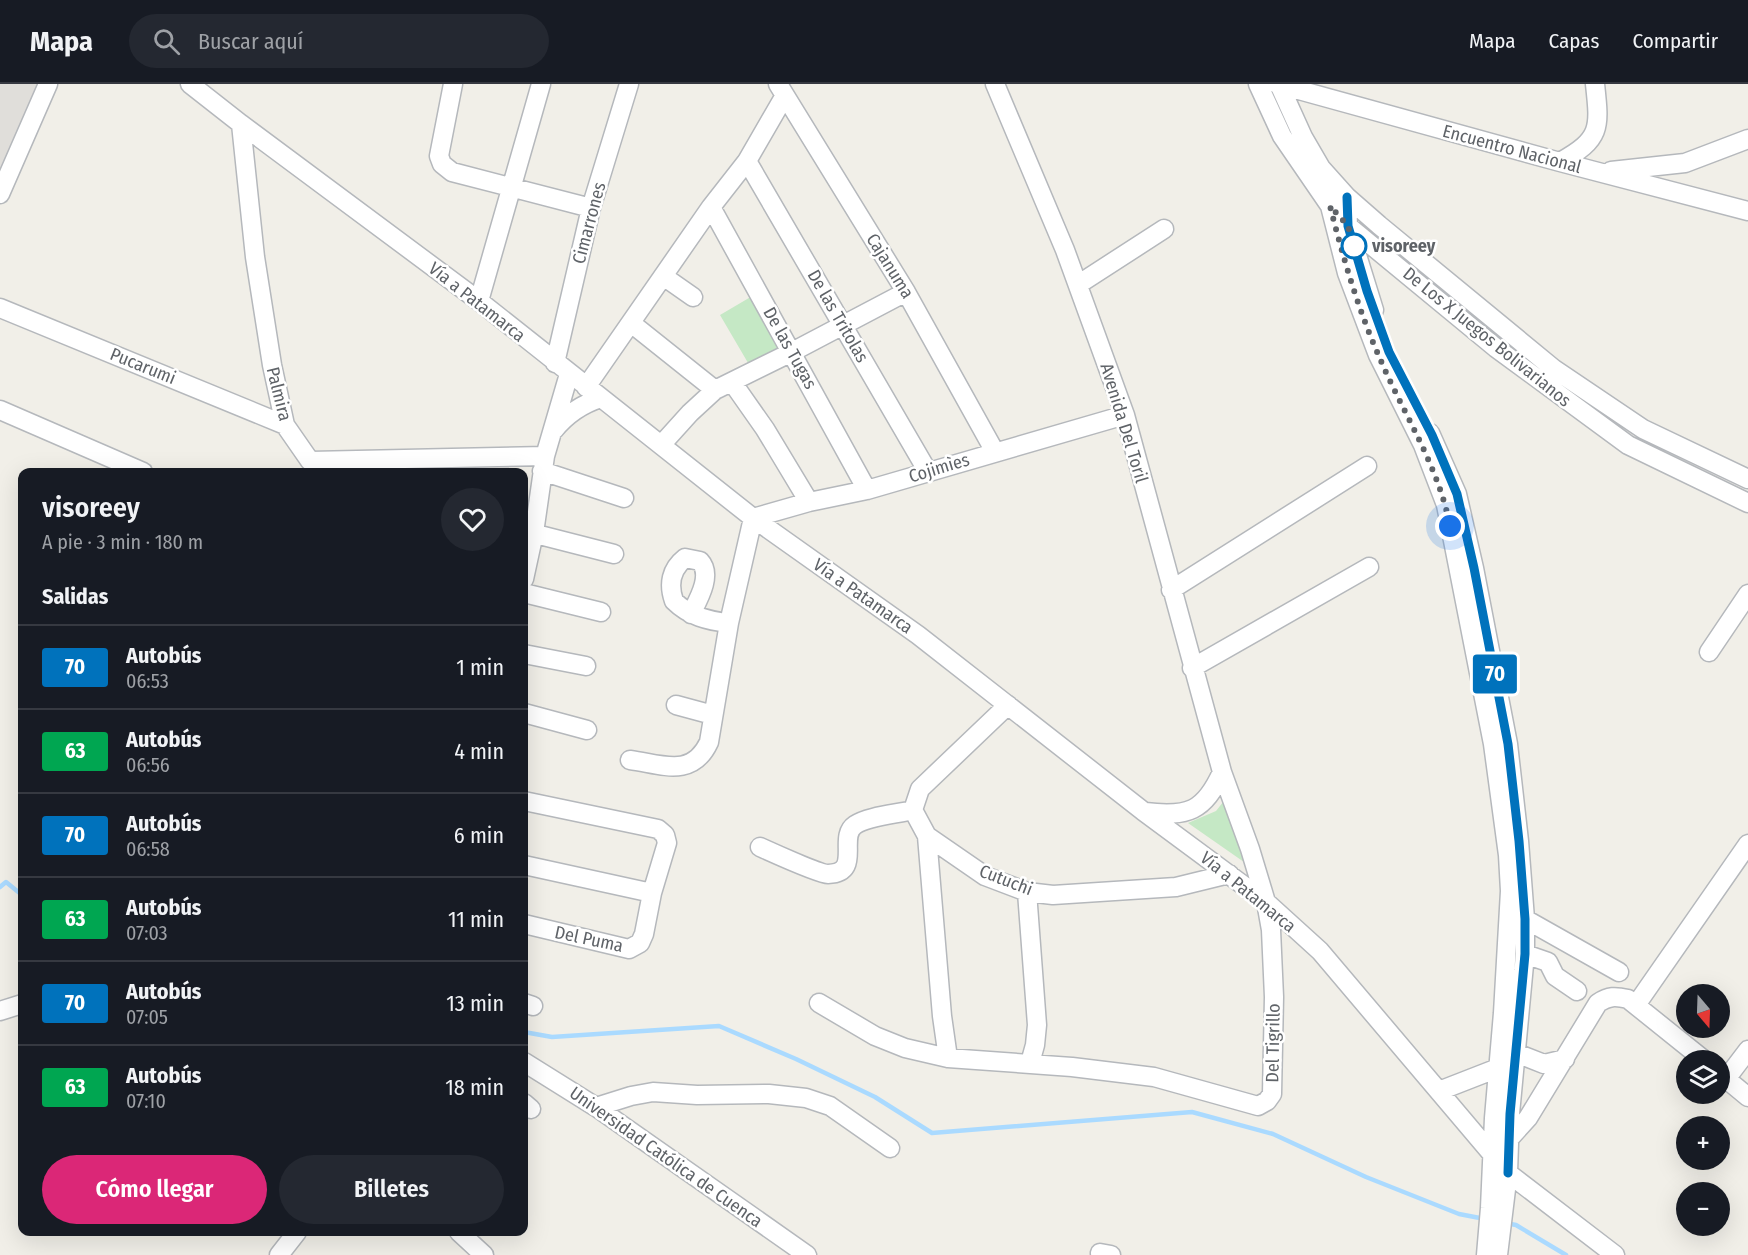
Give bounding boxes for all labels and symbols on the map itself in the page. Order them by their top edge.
street label: Encuentro Nacional [1440,120,1584,178]
street label: Cimarrones [568,179,611,266]
street label: Cajanuma [861,229,919,303]
marker: visoreey [1341,233,1367,259]
place label: visoreey [1371,235,1436,257]
street label: Vía a Patamarca [424,257,530,347]
street label: De Los X Juegos Bolivarianos [1399,262,1576,412]
street label: De las Tritolas [803,266,874,367]
street label: De las Tugas [758,303,822,393]
street label: Pucarumi [107,343,179,389]
street label: Avenida Del Toril [1095,361,1153,486]
street label: Palmira [262,365,296,423]
street label: Cojimìes [906,448,972,488]
your location [1435,511,1465,541]
street label: Vía a Patamarca [809,554,917,639]
line badge: 70 [1468,654,1522,694]
street label: Vía a Patamarca [1196,847,1300,937]
street label: Cutuchi [976,860,1036,900]
street label: Del Puma [553,921,625,957]
north arrow [1676,984,1730,1038]
street label: Del Tigrillo [1261,1003,1285,1083]
street label: Universidad Católica de Cuenca [565,1082,767,1232]

